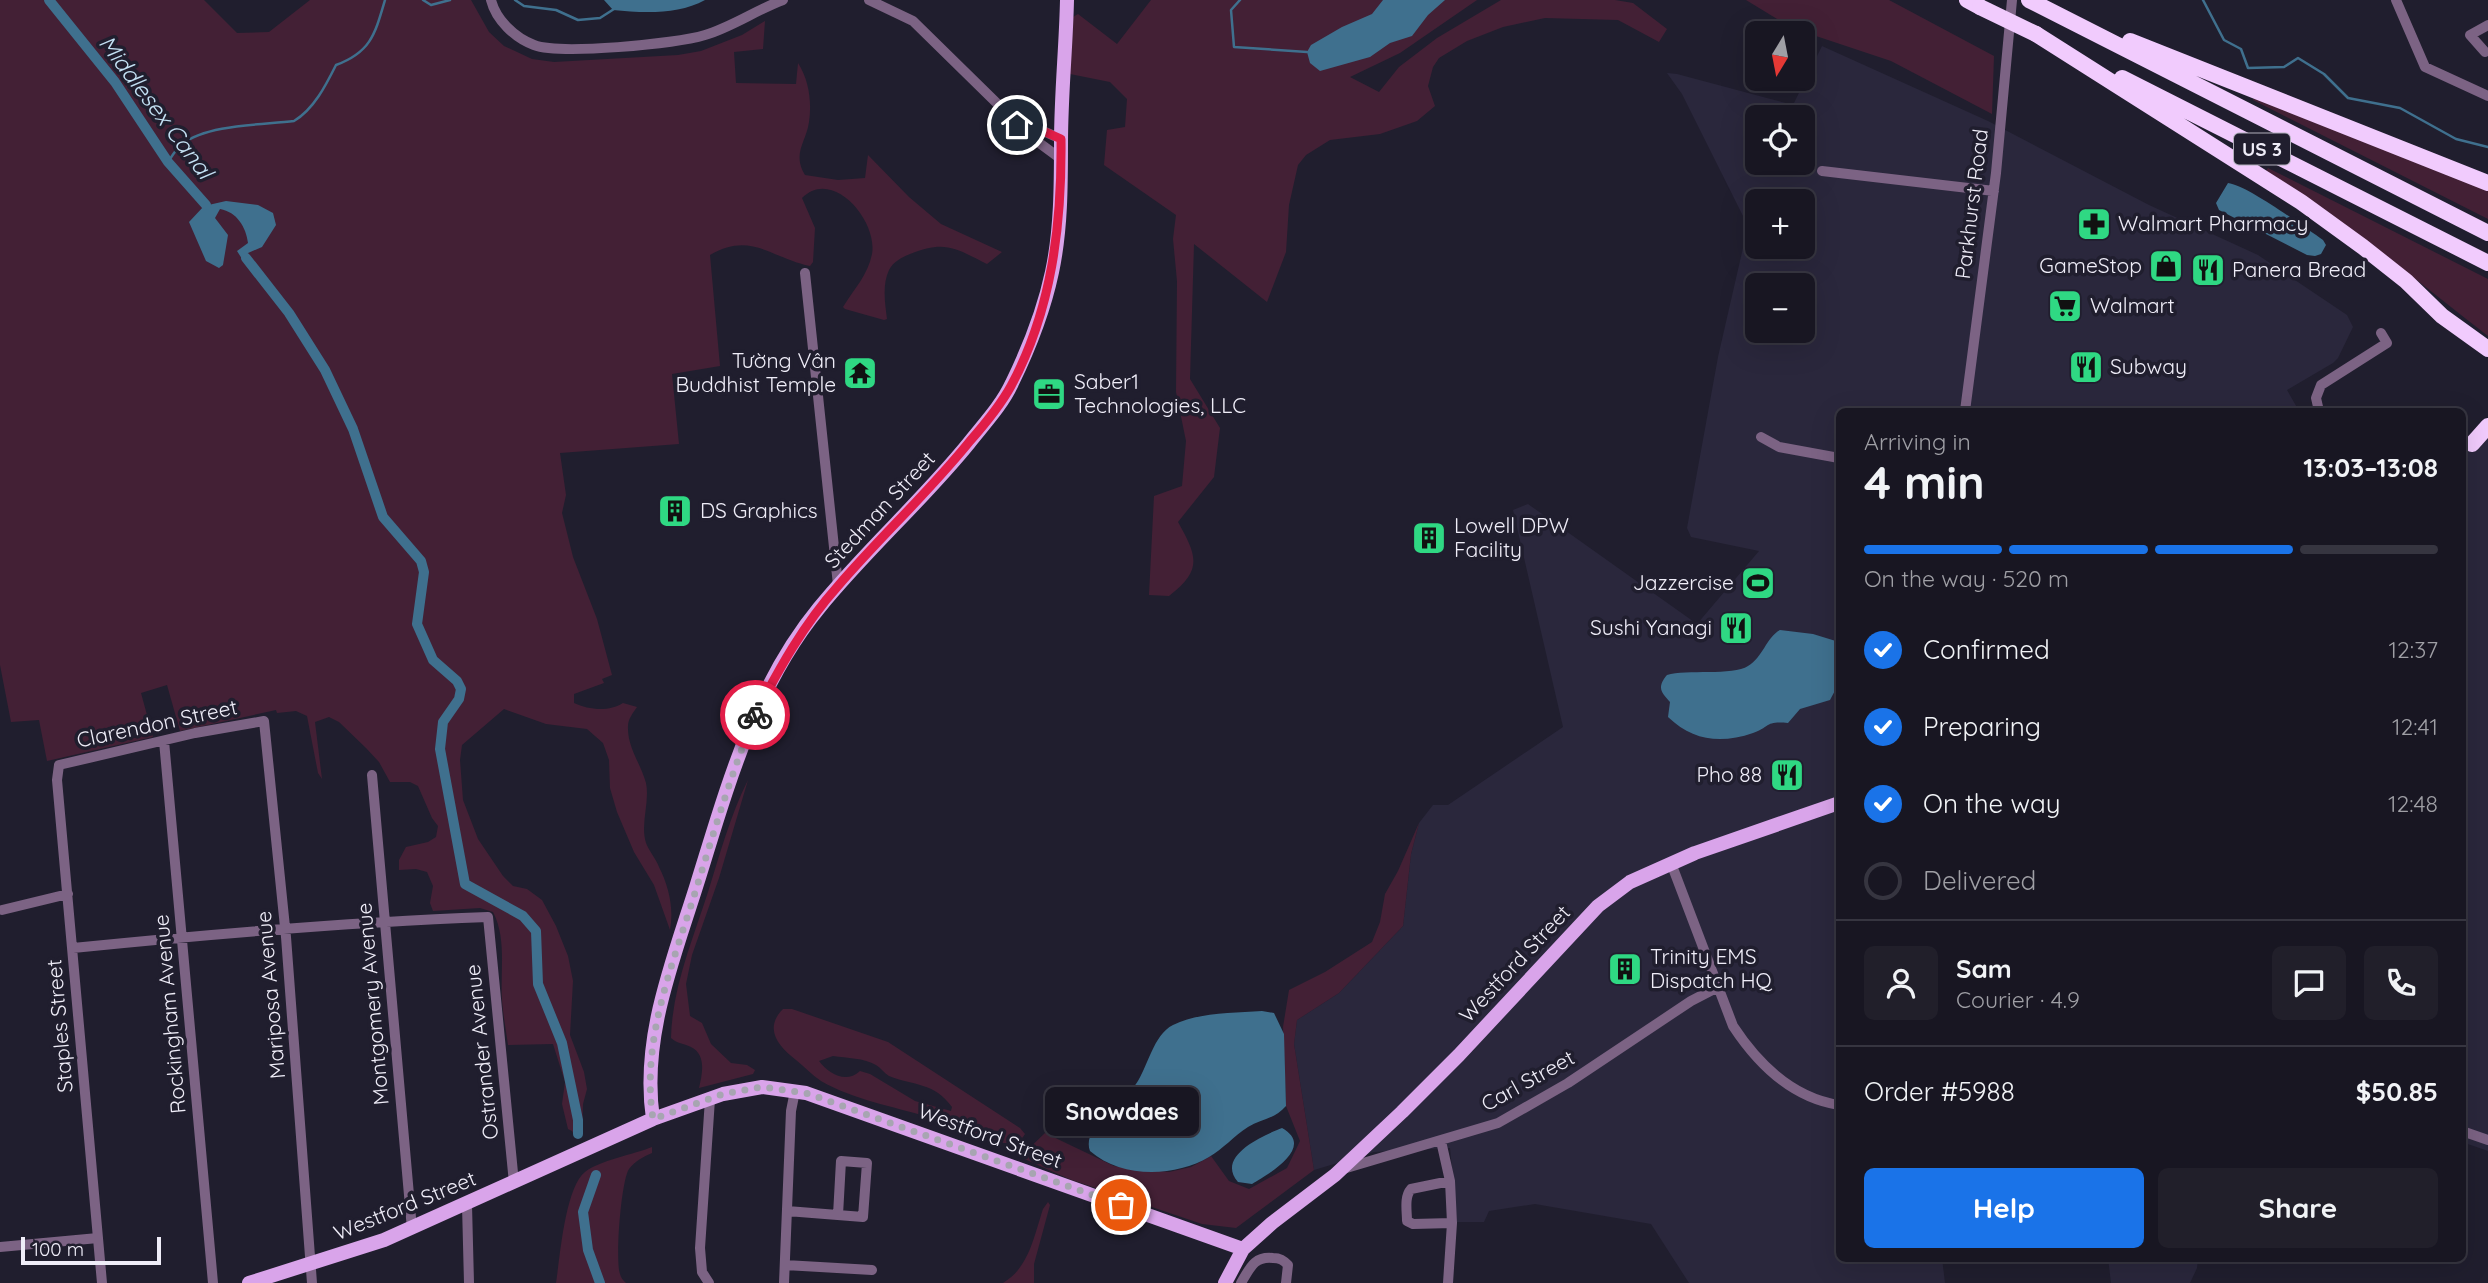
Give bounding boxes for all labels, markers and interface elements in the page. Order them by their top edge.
north arrow [1745,21,1815,91]
map controls [1745,21,1815,343]
water label: Middlesex Canal [93,29,221,186]
pin [987,95,1047,155]
button: locate [1745,105,1815,175]
icon: home [998,106,1036,144]
street label: Parkhurst Road [1949,127,1993,280]
road number: US 3 [2234,134,2290,164]
button: + [1745,189,1815,259]
pharmacy icon: Walmart Pharmacy [2075,205,2113,243]
place label: Walmart Pharmacy [2118,210,2308,236]
shop icon: GameStop [2147,247,2185,285]
restaurant icon: Panera Bread [2189,251,2227,289]
place label: GameStop [2039,252,2142,278]
place label: Panera Bread [2232,256,2366,282]
button: − [1745,273,1815,343]
supermarket icon: Walmart [2046,287,2084,325]
place label: Walmart [2090,292,2175,318]
place label: Tường Vân Buddhist Temple [675,347,836,397]
restaurant icon: Subway [2067,348,2105,386]
place label: Subway [2110,353,2187,379]
temple icon: Tường Vân Buddhist Temple [841,354,879,392]
place label: Saber1 Technologies, LLC [1074,368,1246,418]
office icon: Saber1 Technologies, LLC [1030,375,1068,413]
text: Arriving in [1864,427,1971,456]
street label: Stedman Street [818,445,940,573]
text: 13:03–13:08 [2303,451,2438,484]
text: 4 min [1864,453,1985,511]
building icon: DS Graphics [656,492,694,530]
place label: DS Graphics [700,497,818,523]
place label: Lowell DPW Facility [1454,512,1569,562]
building icon: Lowell DPW Facility [1410,519,1448,557]
sports icon: Jazzercise [1739,564,1777,602]
text: On the way · 520 m [1864,564,2069,593]
place label: Jazzercise [1633,569,1734,595]
restaurant icon: Sushi Yanagi [1717,609,1755,647]
place label: Sushi Yanagi [1590,614,1712,640]
icon: check [1864,631,1902,669]
text: Confirmed [1923,633,2050,666]
text: 12:37 [2389,635,2438,664]
courier [720,680,790,750]
street label: Clarendon Street [74,693,239,753]
icon: bike [736,696,774,734]
icon: check [1864,708,1902,746]
text: Preparing [1923,710,2041,743]
text: 12:41 [2392,712,2438,741]
restaurant icon: Pho 88 [1768,756,1806,794]
place label: Pho 88 [1696,761,1762,787]
icon: check [1864,785,1902,823]
text: On the way [1923,787,2061,820]
text: 12:48 [2388,789,2438,818]
text: Delivered [1923,864,2036,897]
street label: Westford Street [1453,899,1575,1027]
street label: Montgomery Avenue [350,902,394,1106]
street label: Mariposa Avenue [250,910,290,1080]
street label: Rockingham Avenue [147,913,191,1115]
place label: Trinity EMS Dispatch HQ [1650,943,1773,993]
button: person [1864,946,1938,1020]
button: chat [2272,946,2346,1020]
button: phone [2364,946,2438,1020]
building icon: Trinity EMS Dispatch HQ [1606,950,1644,988]
text: Sam [1956,952,2012,985]
street label: Staples Street [40,958,78,1094]
street label: Ostrander Avenue [459,963,503,1141]
text: Courier · 4.9 [1956,985,2080,1014]
street label: Carl Street [1476,1044,1579,1116]
text: Order #5988 [1864,1075,2015,1108]
text: $50.85 [2356,1075,2438,1108]
callout: Snowdaes [1044,1086,1198,1135]
street label: Westford Street [915,1097,1066,1173]
text: Snowdaes [1066,1097,1179,1126]
street label: Westford Street [330,1165,480,1245]
button: Help [1864,1168,2144,1248]
button: Share [2158,1168,2438,1248]
pin [1091,1175,1151,1235]
icon: bag [1102,1186,1140,1224]
scale bar [21,1234,161,1266]
text: 100 m [32,1237,84,1261]

